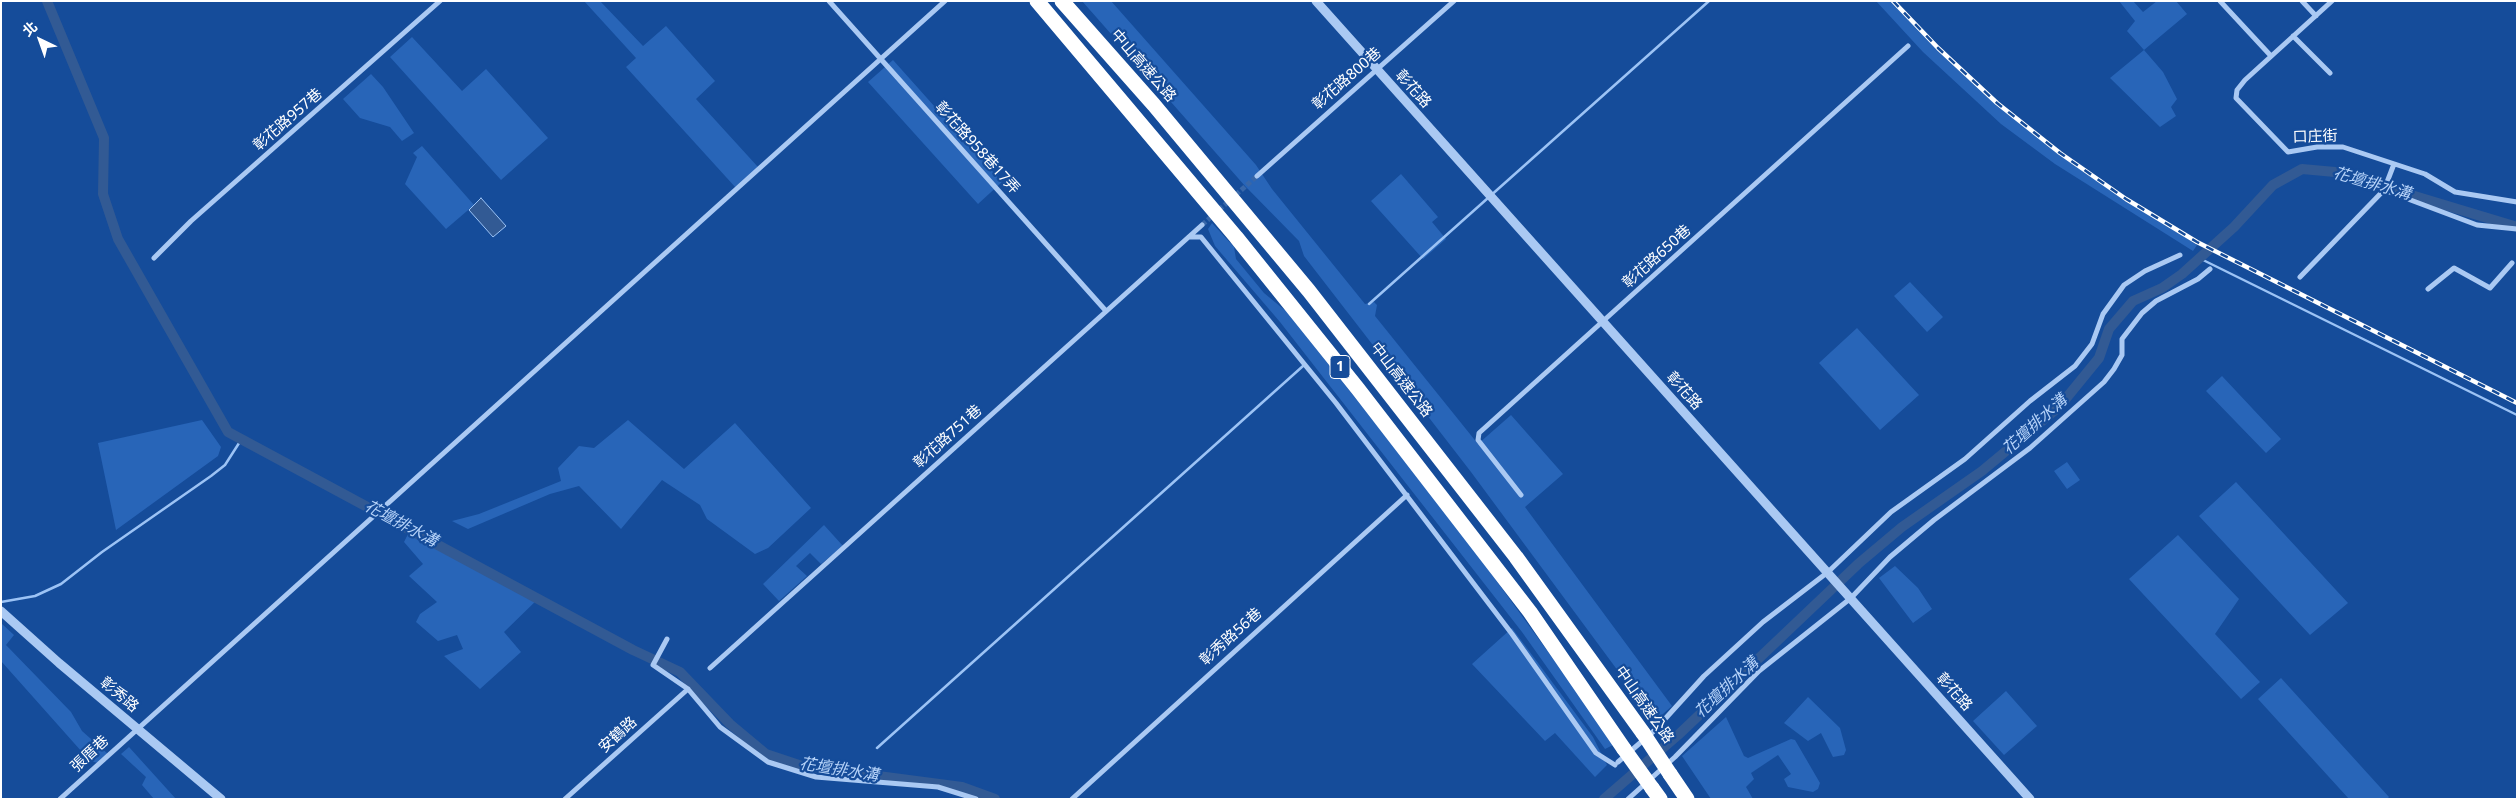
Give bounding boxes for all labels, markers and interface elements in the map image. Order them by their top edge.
north arrow [15,15,65,65]
text: 北 [18,17,41,40]
street label: 中山高速公路 [1107,26,1179,106]
street label: 彰花路800巷 [1309,44,1385,114]
street label: 彰花路 [1391,66,1435,112]
street label: 彰花路957巷 [250,85,326,155]
street label: 彰花路958巷17弄 [931,98,1023,198]
street label: 口庄街 [2292,127,2338,147]
water label: 花壇排水溝 [2331,164,2413,204]
street label: 彰花路650巷 [1619,222,1695,292]
street label: 中山高速公路 [1366,339,1436,421]
road number: 1 [1330,356,1350,378]
street label: 彰花路 [1662,368,1706,414]
water label: 花壇排水溝 [1999,391,2071,459]
street label: 彰花路751巷 [910,402,986,472]
water label: 花壇排水溝 [361,497,441,551]
street label: 彰秀路56巷 [1196,604,1266,670]
water label: 花壇排水溝 [1691,654,1763,722]
street label: 中山高速公路 [1611,663,1677,747]
street label: 彰花路 [1932,669,1976,715]
street label: 彰秀路 [96,674,142,716]
street label: 安鶴路 [595,713,641,757]
street label: 張厝巷 [67,732,113,776]
water label: 花壇排水溝 [798,754,880,786]

